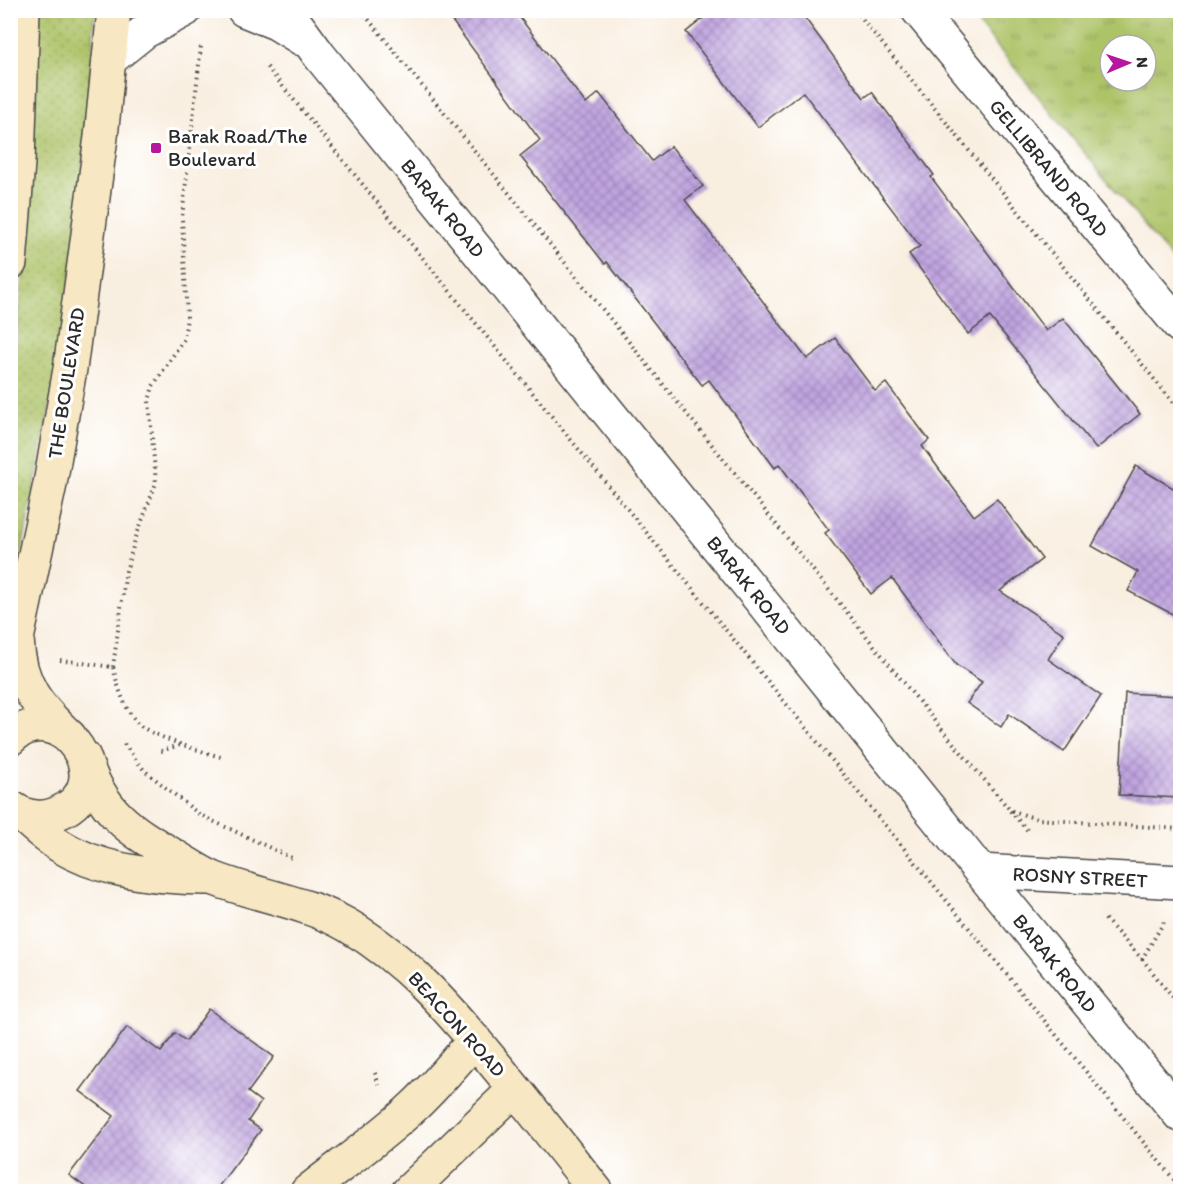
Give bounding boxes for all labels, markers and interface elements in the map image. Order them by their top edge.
north arrow [1098,33,1158,93]
text: N [1133,57,1152,68]
street label: GELLIBRAND ROAD [984,94,1114,242]
place label: Barak Road/The Boulevard [168,124,308,171]
marker: Barak Road/The Boulevard [149,141,163,155]
street label: BARAK ROAD [396,154,490,262]
street label: THE BOULEVARD [42,306,90,460]
street label: BARAK ROAD [702,531,796,639]
street label: ROSNY STREET [1012,861,1148,893]
street label: BARAK ROAD [1008,909,1102,1017]
street label: BEACON ROAD [403,966,511,1082]

